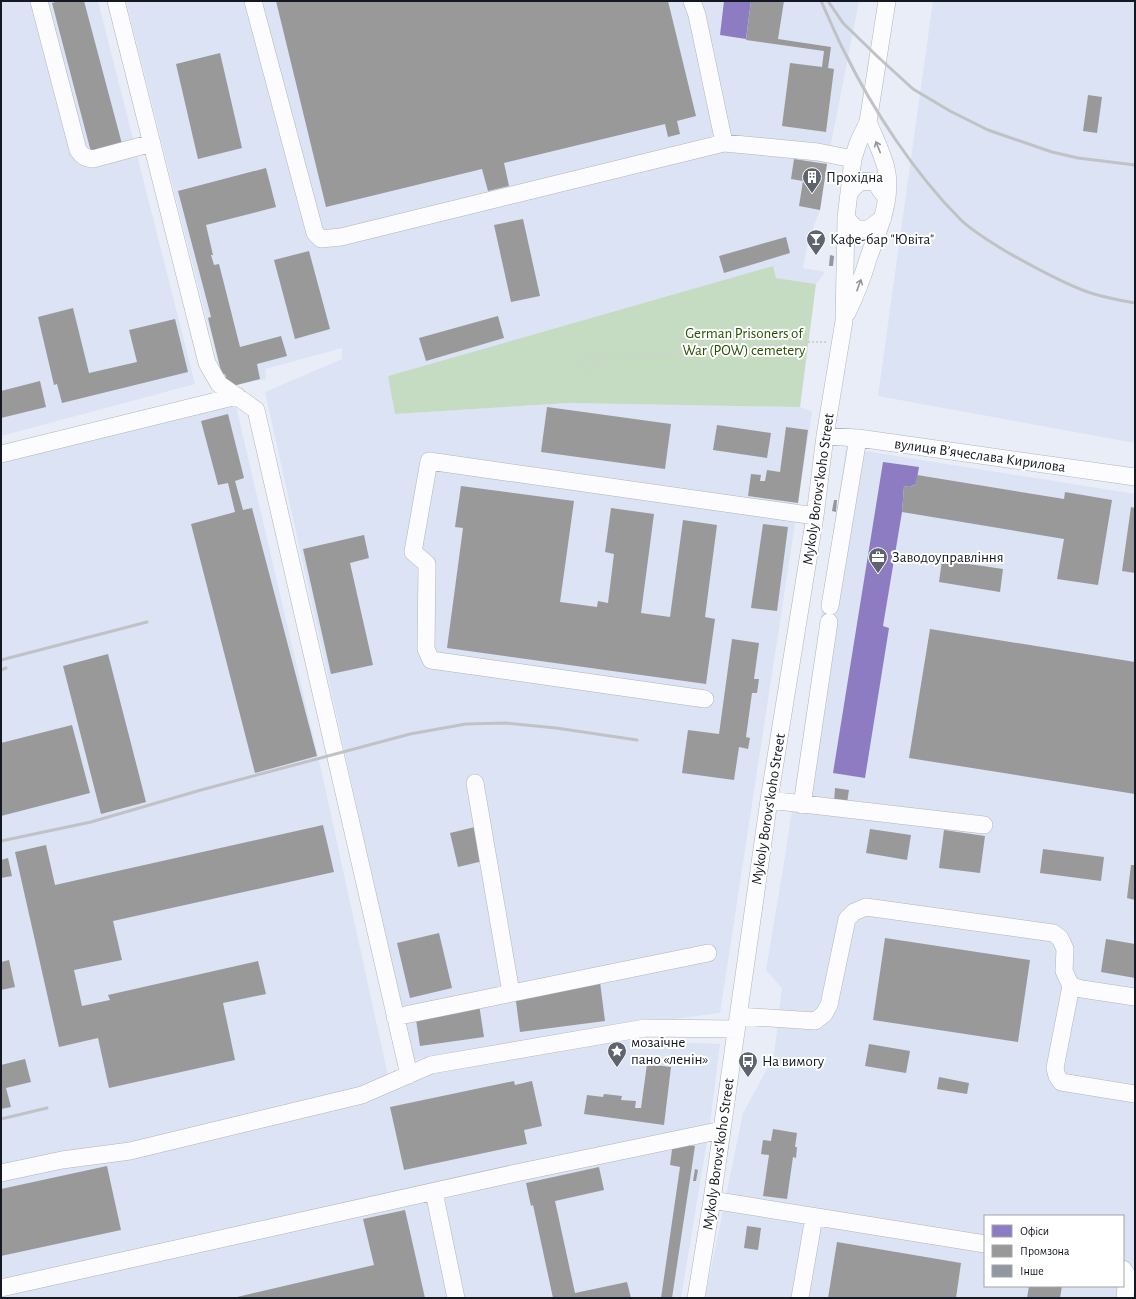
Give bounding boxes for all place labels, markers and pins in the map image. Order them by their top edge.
building icon: Прохідна [801,166,823,194]
place label: Прохідна [826,170,883,185]
bar icon: Кафе-бар "Ювіта" [805,228,827,256]
place label: Кафе-бар "Ювіта" [830,232,934,247]
office icon: Заводоуправління [867,546,889,574]
place label: Заводоуправління [892,550,1004,565]
place label: мозаїчне пано «ленін» [631,1035,708,1067]
place icon: мозаїчне пано «ленін» [606,1040,628,1068]
bus stop icon: На вимогу [737,1050,759,1078]
place label: На вимогу [762,1054,825,1069]

